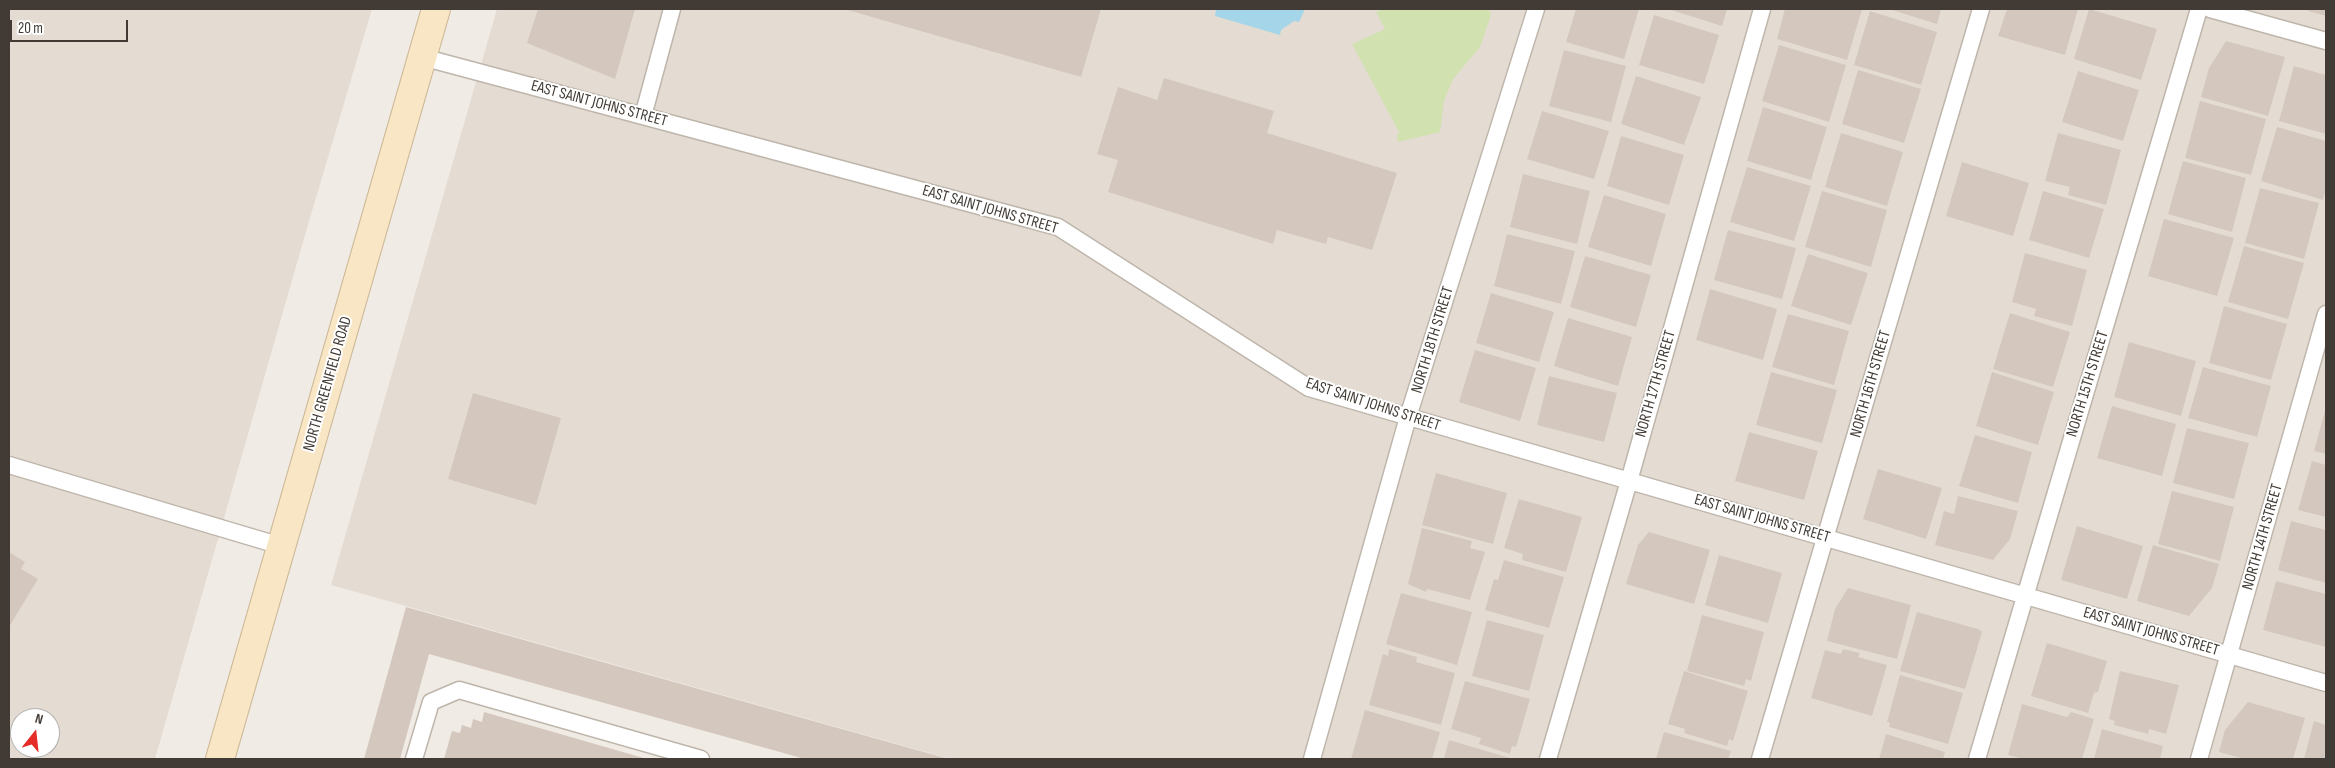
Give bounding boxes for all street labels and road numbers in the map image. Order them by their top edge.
street label: EAST SAINT JOHNS STREET [529,77,669,131]
street label: EAST SAINT JOHNS STREET [920,181,1060,239]
street label: NORTH 18TH STREET [1408,284,1458,396]
street label: NORTH GREENFIELD ROAD [300,314,356,454]
street label: NORTH 17TH STREET [1632,328,1680,440]
street label: NORTH 16TH STREET [1847,328,1895,440]
street label: NORTH 15TH STREET [2063,329,2113,439]
street label: EAST SAINT JOHNS STREET [1303,374,1443,436]
street label: NORTH 14TH STREET [2239,482,2287,592]
street label: EAST SAINT JOHNS STREET [1692,490,1832,548]
street label: EAST SAINT JOHNS STREET [2081,603,2221,661]

